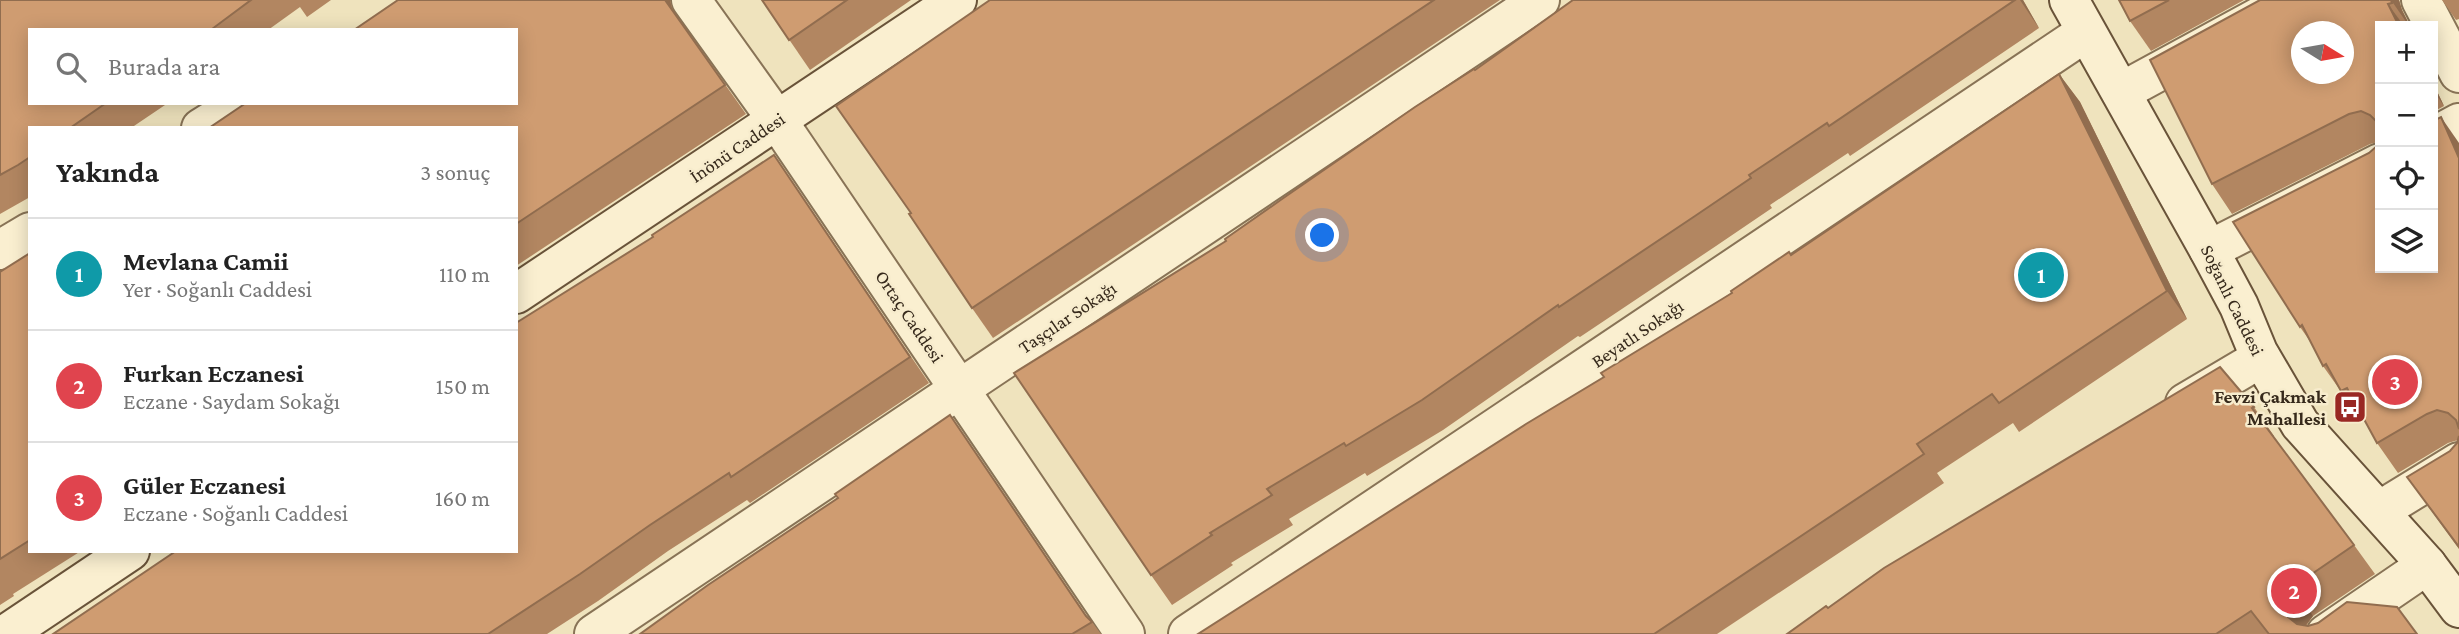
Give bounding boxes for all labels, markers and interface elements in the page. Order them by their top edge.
north arrow [2291,21,2354,84]
map controls [2375,21,2438,273]
button: + [2375,21,2438,84]
search box [28,28,518,105]
icon: search [52,48,90,86]
text: Burada ara [108,52,220,81]
button: − [2375,84,2438,147]
street label: İnönü Caddesi [686,108,789,187]
button: locate [2375,147,2438,210]
text: Yakında [56,155,159,188]
text: 3 sonuç [420,159,490,185]
button: layers [2375,210,2438,273]
your location [1305,218,1339,252]
street label: Soğanlı Caddesi [2197,241,2268,359]
text: Mevlana Camii [123,247,288,276]
pin: 1 [2018,249,2064,301]
text: 1 [75,261,83,287]
text: 110 m [439,261,490,287]
street label: Ortaç Caddesi [871,266,948,366]
text: Yer · Soğanlı Caddesi [123,276,312,302]
street label: Taşçılar Sokağı [1015,277,1120,358]
street label: Beyatlı Sokağı [1587,295,1687,372]
pin: 3 [2372,356,2418,408]
text: Furkan Eczanesi [123,359,304,388]
text: 2 [73,373,85,399]
text: 150 m [436,373,490,399]
place label: Fevzi Çakmak Mahallesi [2214,386,2327,429]
text: Eczane · Saydam Sokağı [123,388,340,414]
bus stop icon: Fevzi Çakmak Mahallesi [2331,388,2369,426]
text: Güler Eczanesi [123,471,286,500]
text: 3 [73,485,85,511]
text: 160 m [435,485,490,511]
text: Eczane · Soğanlı Caddesi [123,500,348,526]
pin: 2 [2271,565,2317,617]

